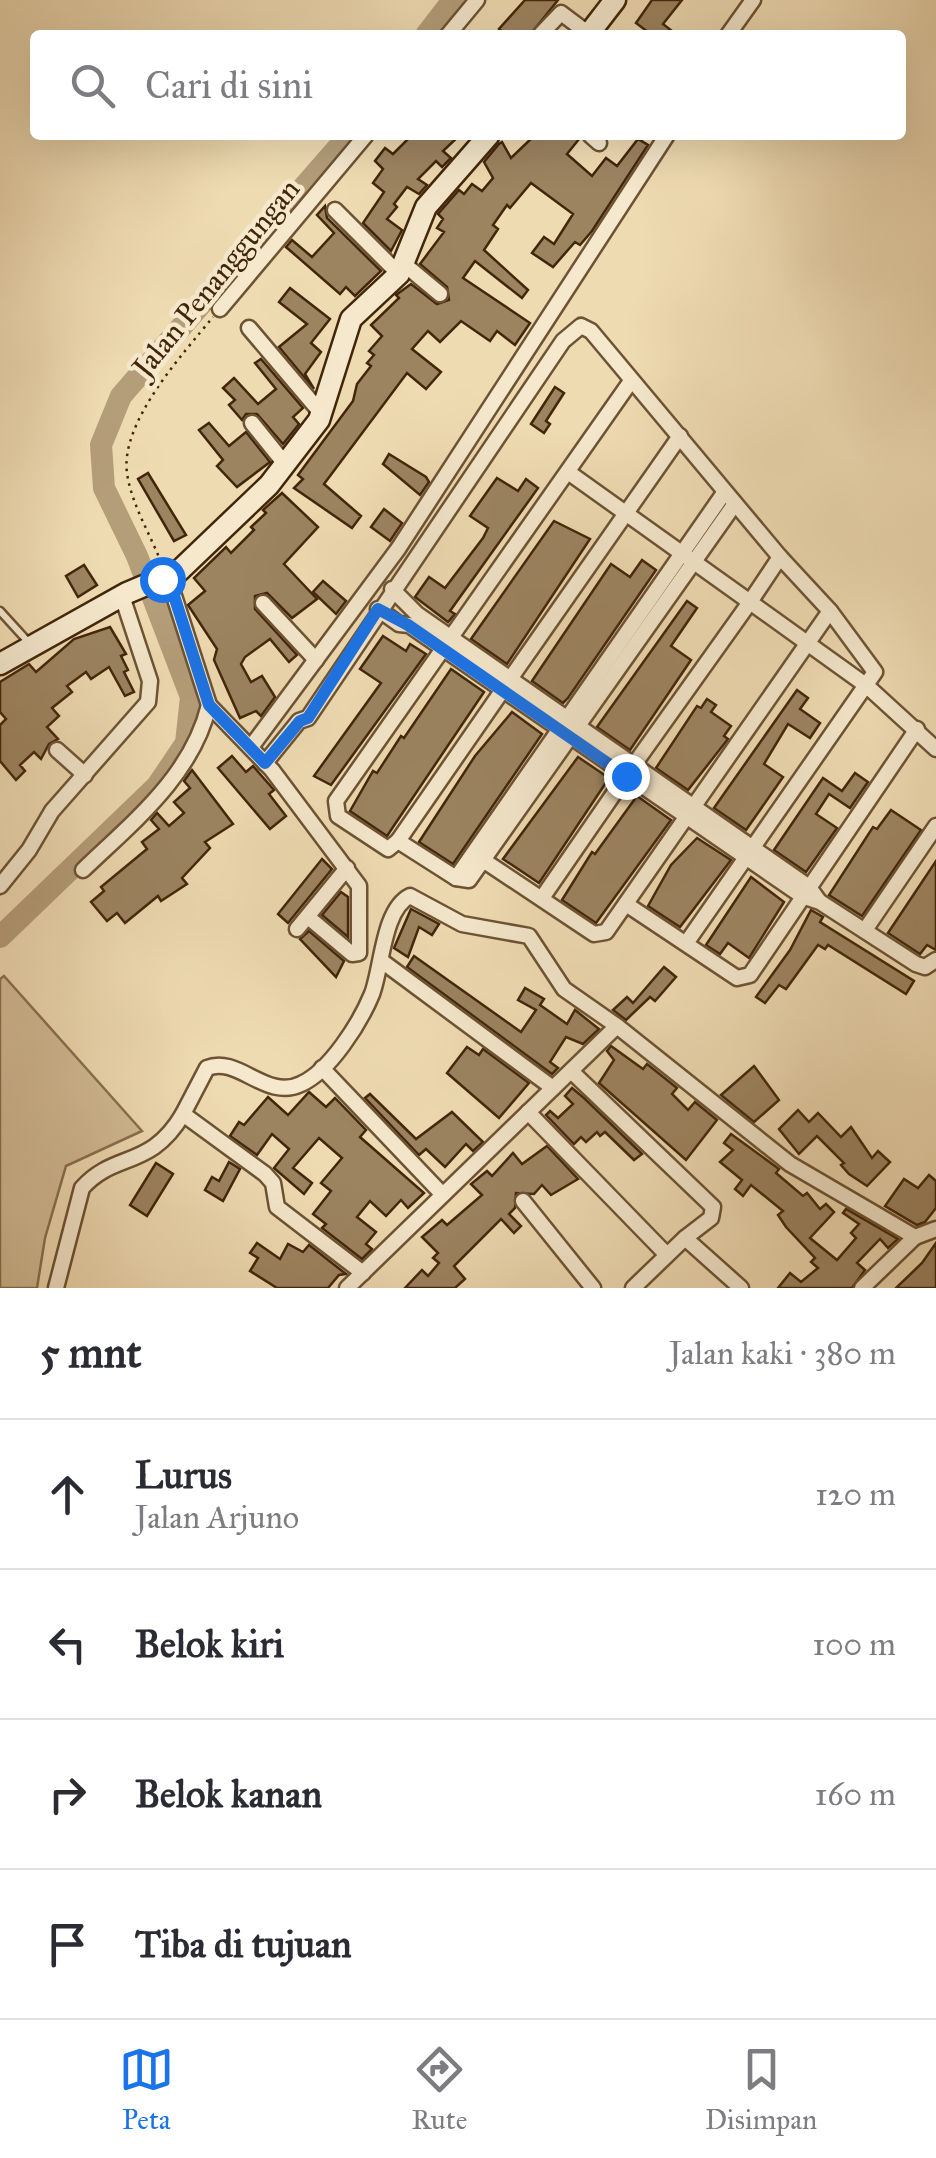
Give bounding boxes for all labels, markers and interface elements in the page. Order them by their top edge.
search box [30,30,906,140]
icon: search [65,58,120,113]
text: Cari di sini [145,62,313,108]
street label: Jalan Penanggungan [123,171,307,387]
route start [140,557,186,603]
route end [604,754,650,800]
text: 5 mnt [40,1327,141,1379]
text: Jalan kaki · 380 m [669,1334,896,1373]
text: Lurus [135,1452,232,1498]
icon: ahead [40,1467,95,1522]
text: 120 m [815,1475,896,1514]
text: Jalan Arjuno [135,1498,299,1537]
icon: left [40,1617,95,1672]
text: Belok kiri [135,1621,284,1667]
text: 100 m [812,1625,896,1664]
icon: right [40,1767,95,1822]
text: Belok kanan [135,1771,322,1817]
text: 160 m [815,1775,896,1814]
icon: arrive [40,1917,95,1972]
text: Tiba di tujuan [135,1921,352,1967]
tab: Peta [119,2042,174,2137]
tab: Rute [411,2042,467,2137]
tab: Disimpan [705,2042,817,2137]

